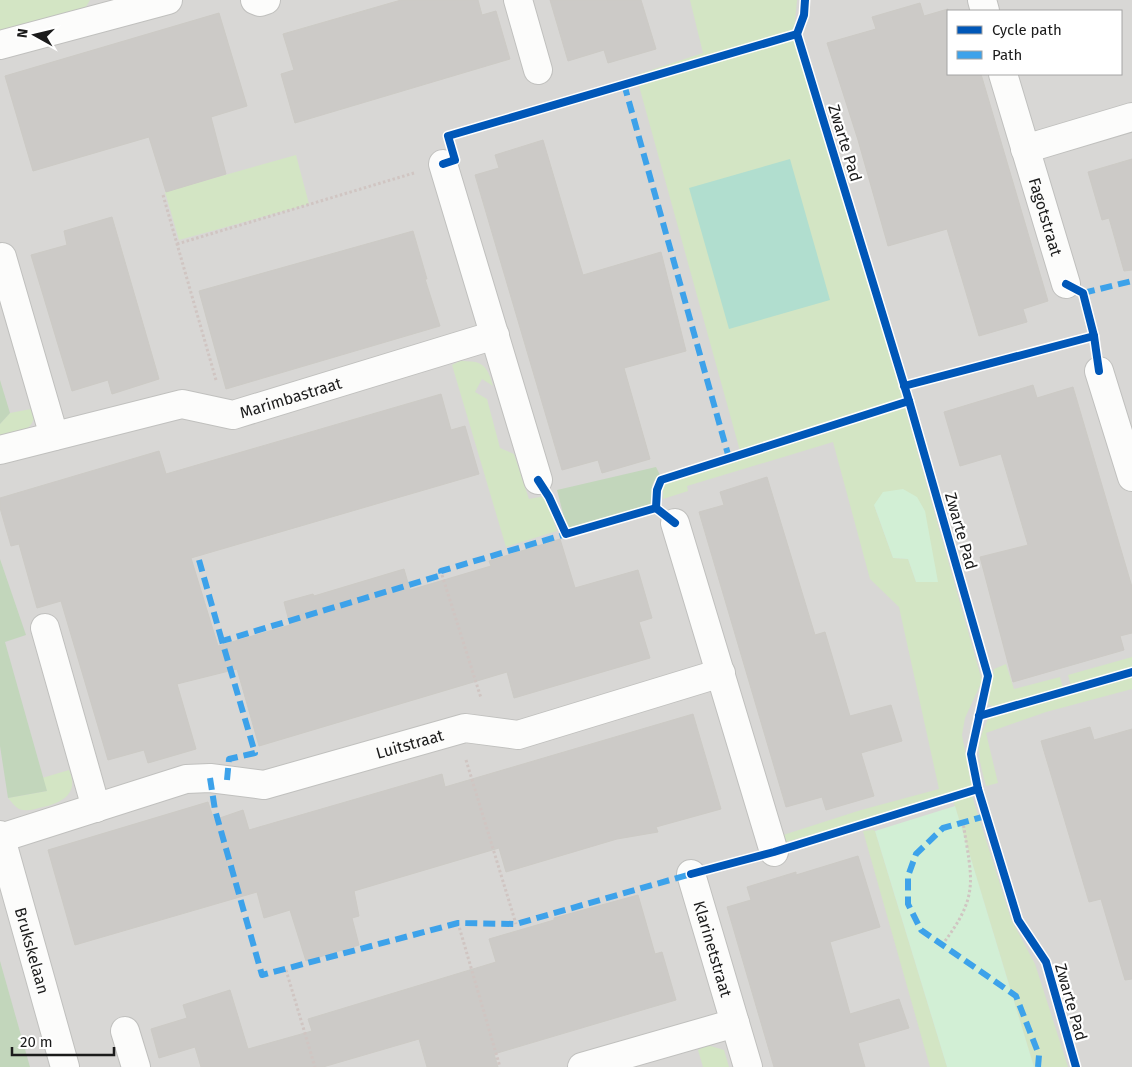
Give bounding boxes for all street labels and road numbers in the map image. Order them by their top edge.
street label: Zwarte Pad [824,102,866,184]
street label: Fagotstraat [1025,175,1067,258]
street label: Marimbastraat [237,373,344,422]
street label: Zwarte Pad [941,490,981,572]
street label: Luitstraat [374,725,446,762]
street label: Klarinetstraat [690,898,736,999]
street label: Brukskelaan [11,905,54,996]
street label: Zwarte Pad [1051,961,1091,1043]

